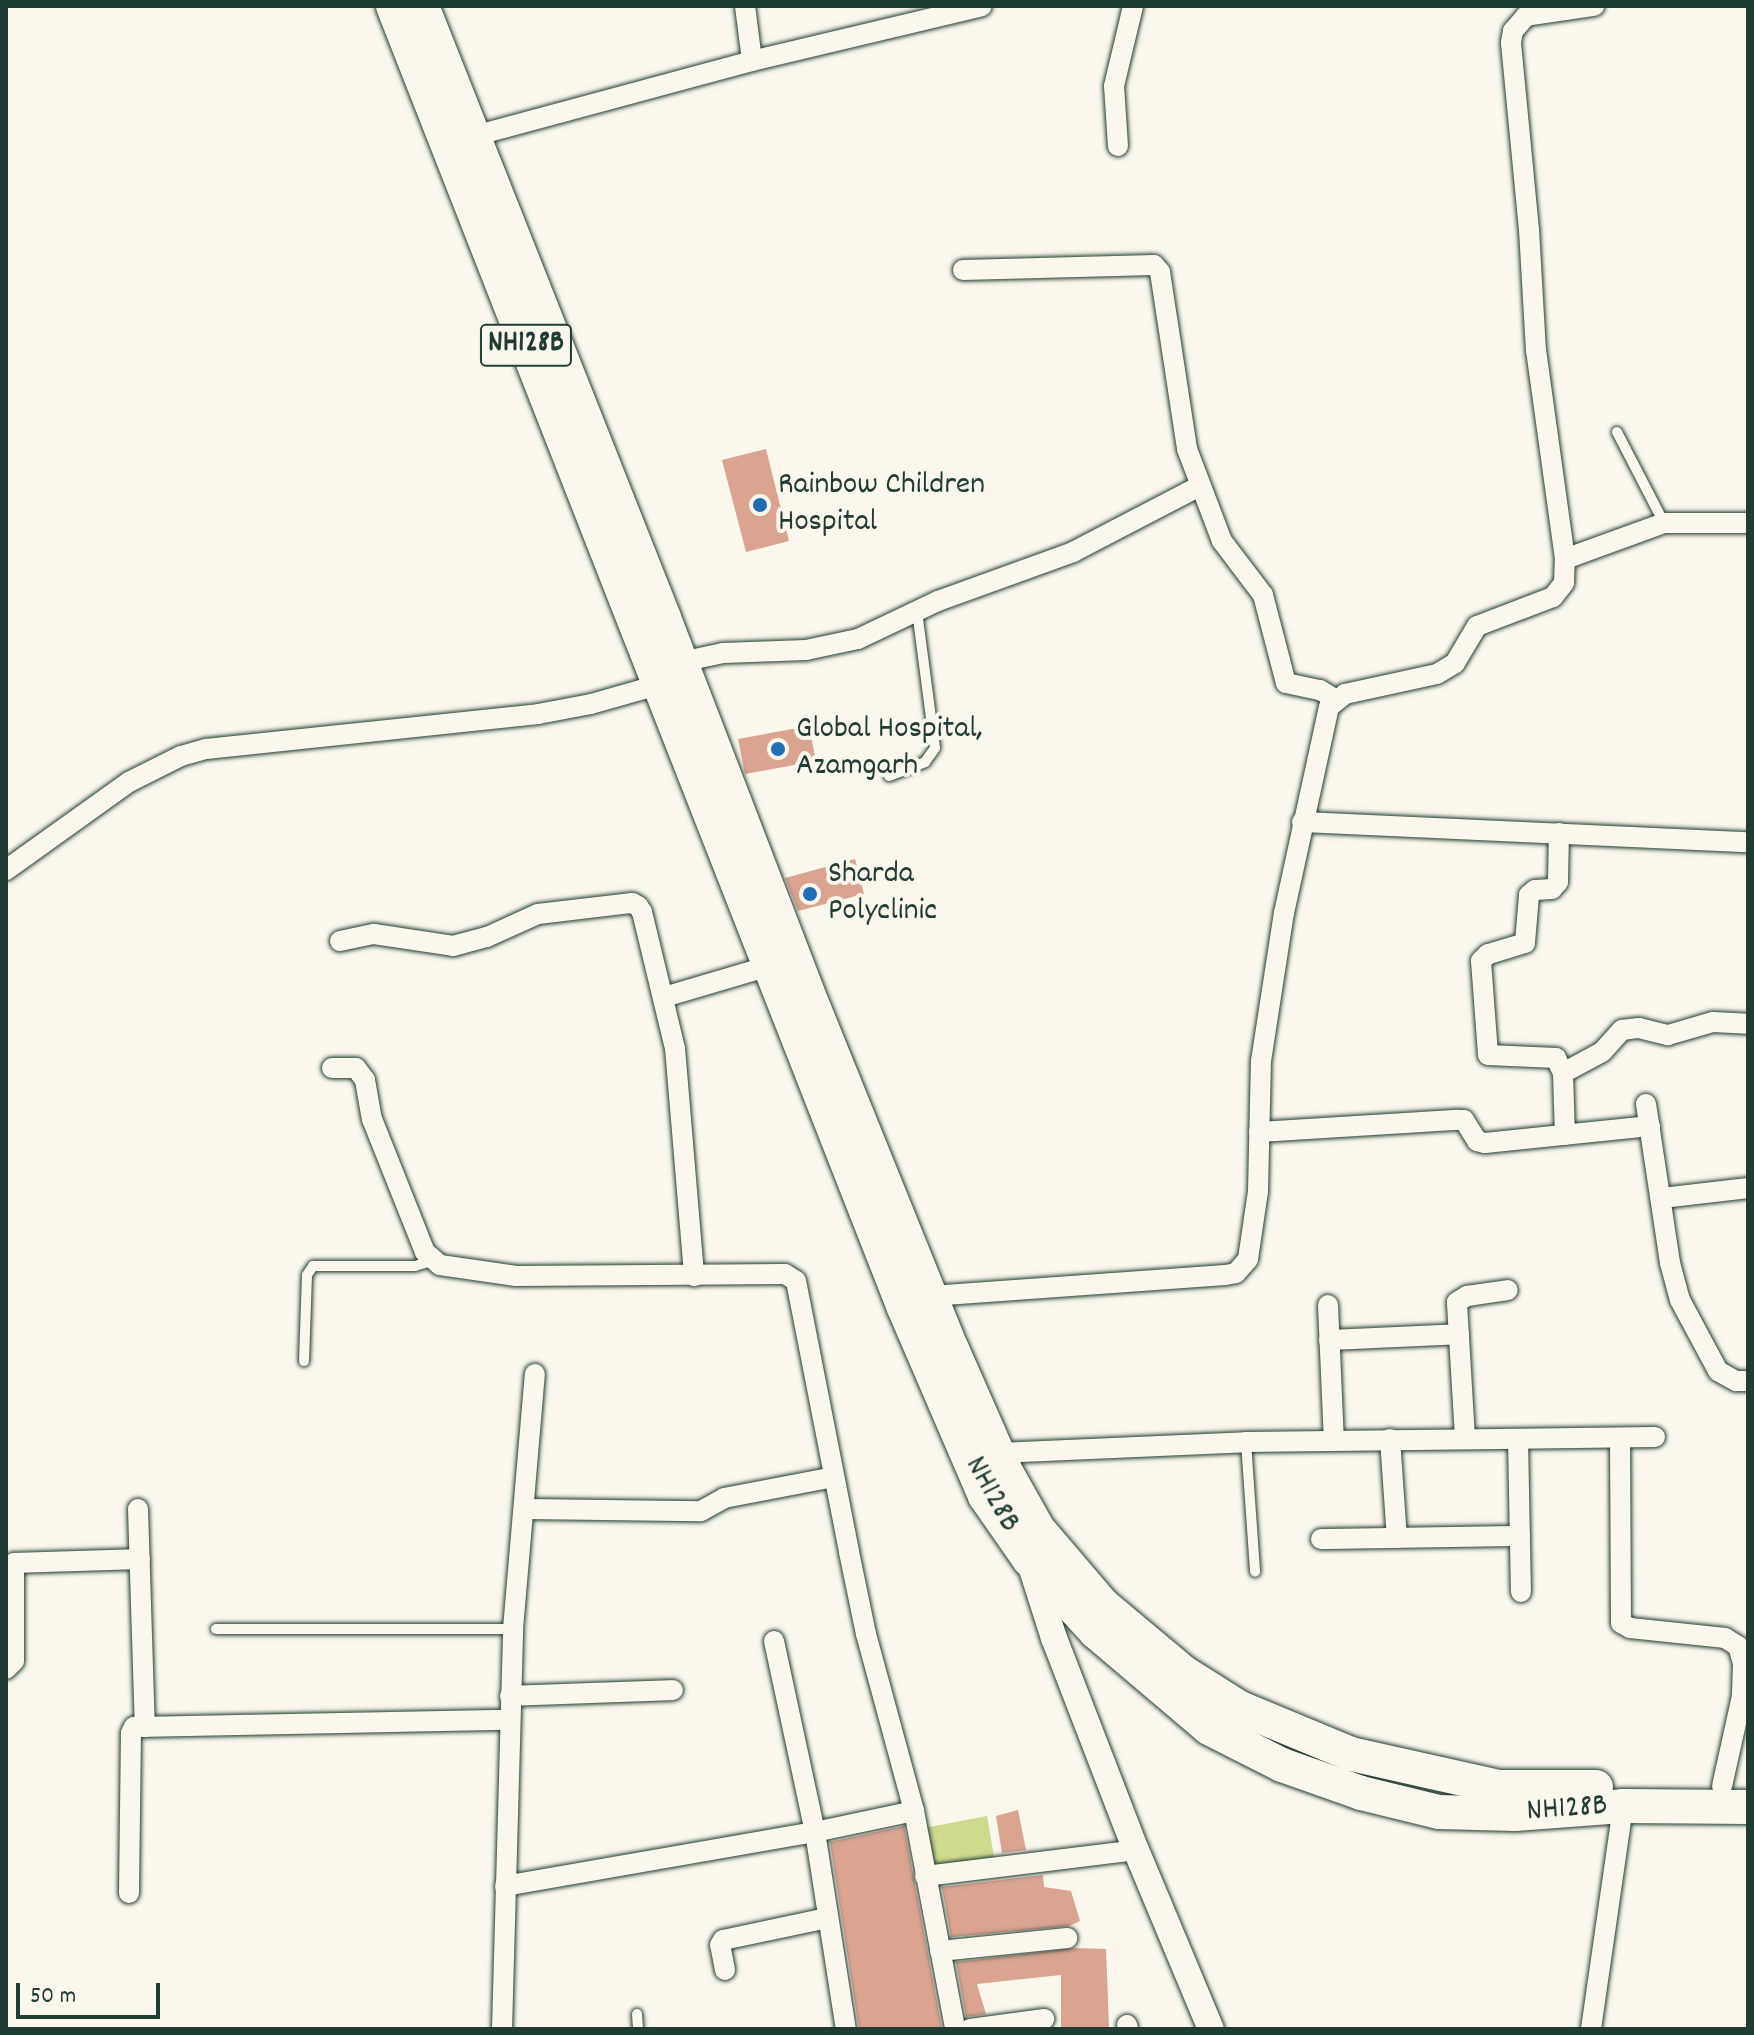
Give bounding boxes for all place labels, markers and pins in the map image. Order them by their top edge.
place label: Rainbow Children Hospital [778,468,985,543]
marker: Rainbow Children Hospital [749,494,771,516]
place label: Global Hospital, Azamgarh [796,712,983,787]
marker: Global Hospital, Azamgarh [767,738,789,760]
place label: Sharda Polyclinic [828,857,937,932]
marker: Sharda Polyclinic [799,883,821,905]

